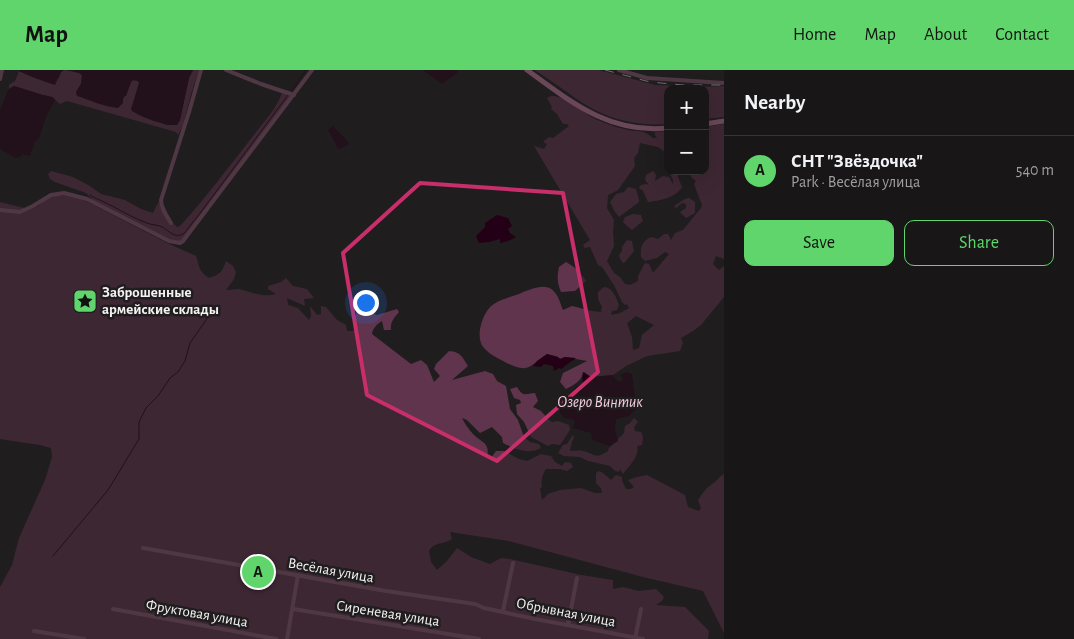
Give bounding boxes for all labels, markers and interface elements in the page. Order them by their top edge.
text: Map [25,23,68,47]
text: Home [793,26,836,44]
text: Map [864,26,896,44]
text: About [924,26,967,44]
text: Contact [995,26,1049,44]
map controls [664,85,709,175]
button: + [664,85,709,130]
text: Nearby [744,92,805,113]
button: − [664,130,709,175]
text: СНТ "Звёздочка" [791,152,923,171]
text: A [755,162,765,178]
text: 540 m [1016,162,1054,178]
text: Park · Весёлая улица [791,174,920,190]
button: Save [744,220,894,266]
button: Share [904,220,1054,266]
place label: Заброшенные армейские склады [102,285,219,317]
place icon: Заброшенные армейские склады [72,288,98,314]
your location [353,290,379,316]
water label: Озеро Винтик [557,394,643,411]
pin: A [242,553,274,591]
street label: Весёлая улица [287,556,375,585]
street label: Обрывная улица [515,596,617,630]
street label: Фруктовая улица [145,597,249,630]
street label: Сиреневая улица [335,598,441,629]

